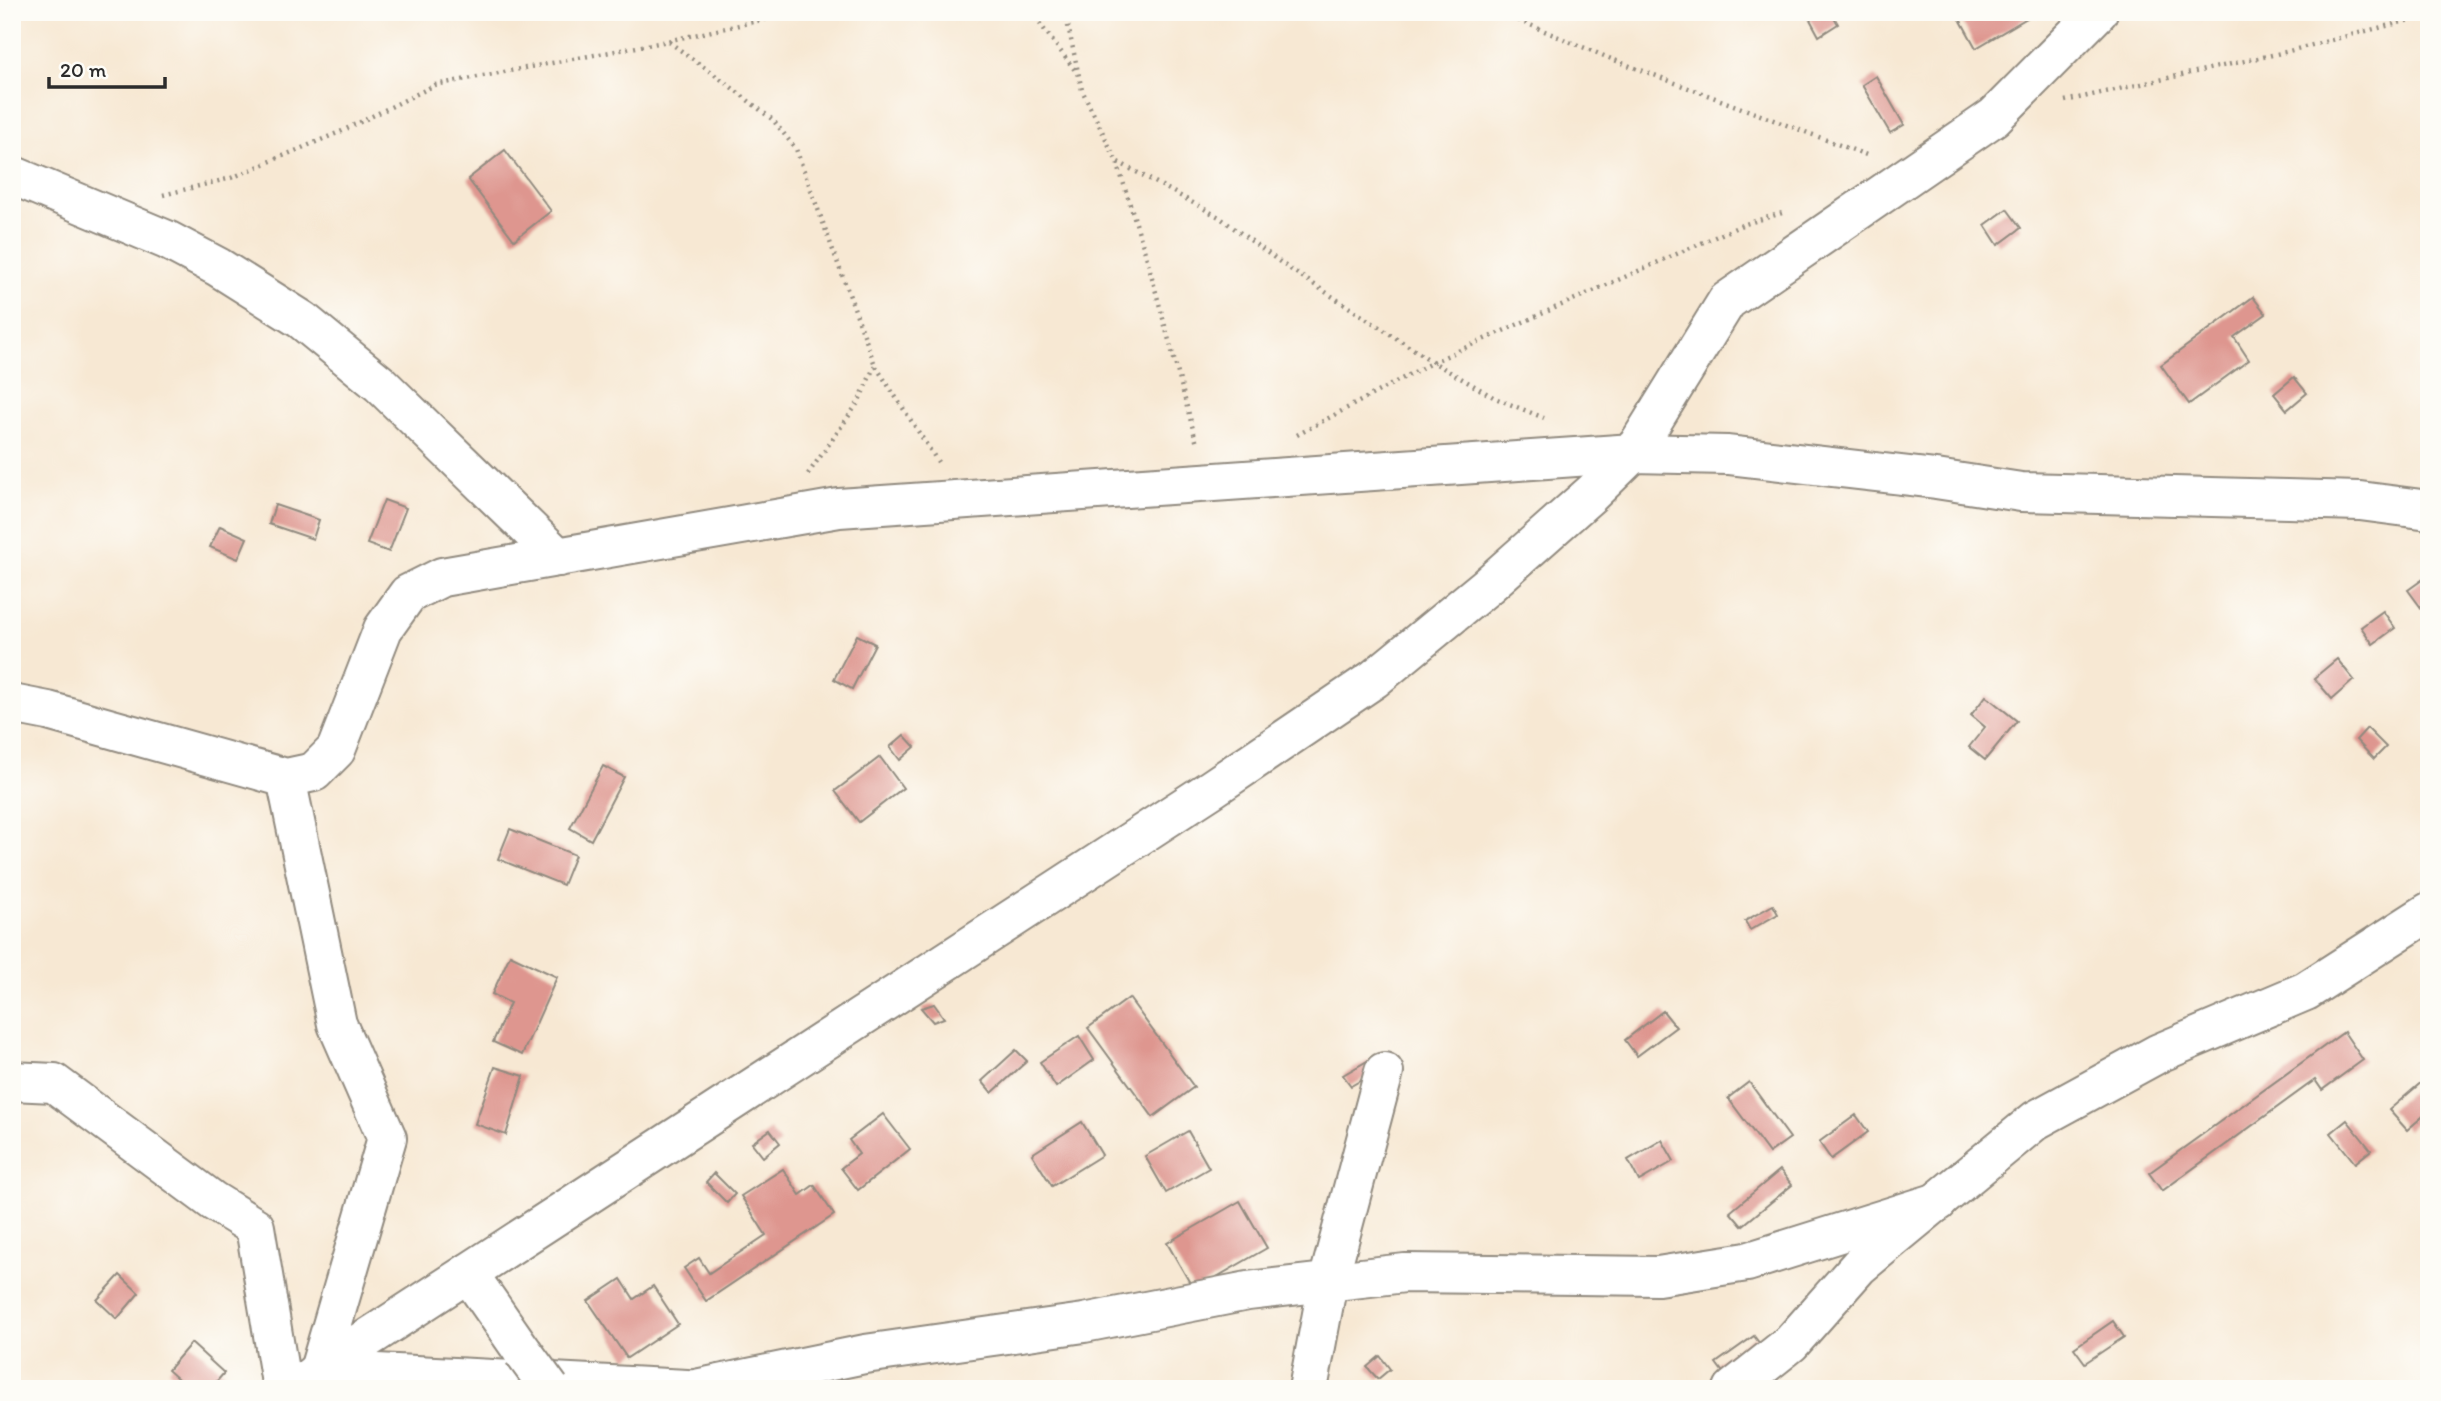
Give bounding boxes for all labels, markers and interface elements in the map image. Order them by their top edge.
scale bar [49,46,164,90]
text: 20 m [60,57,107,82]

